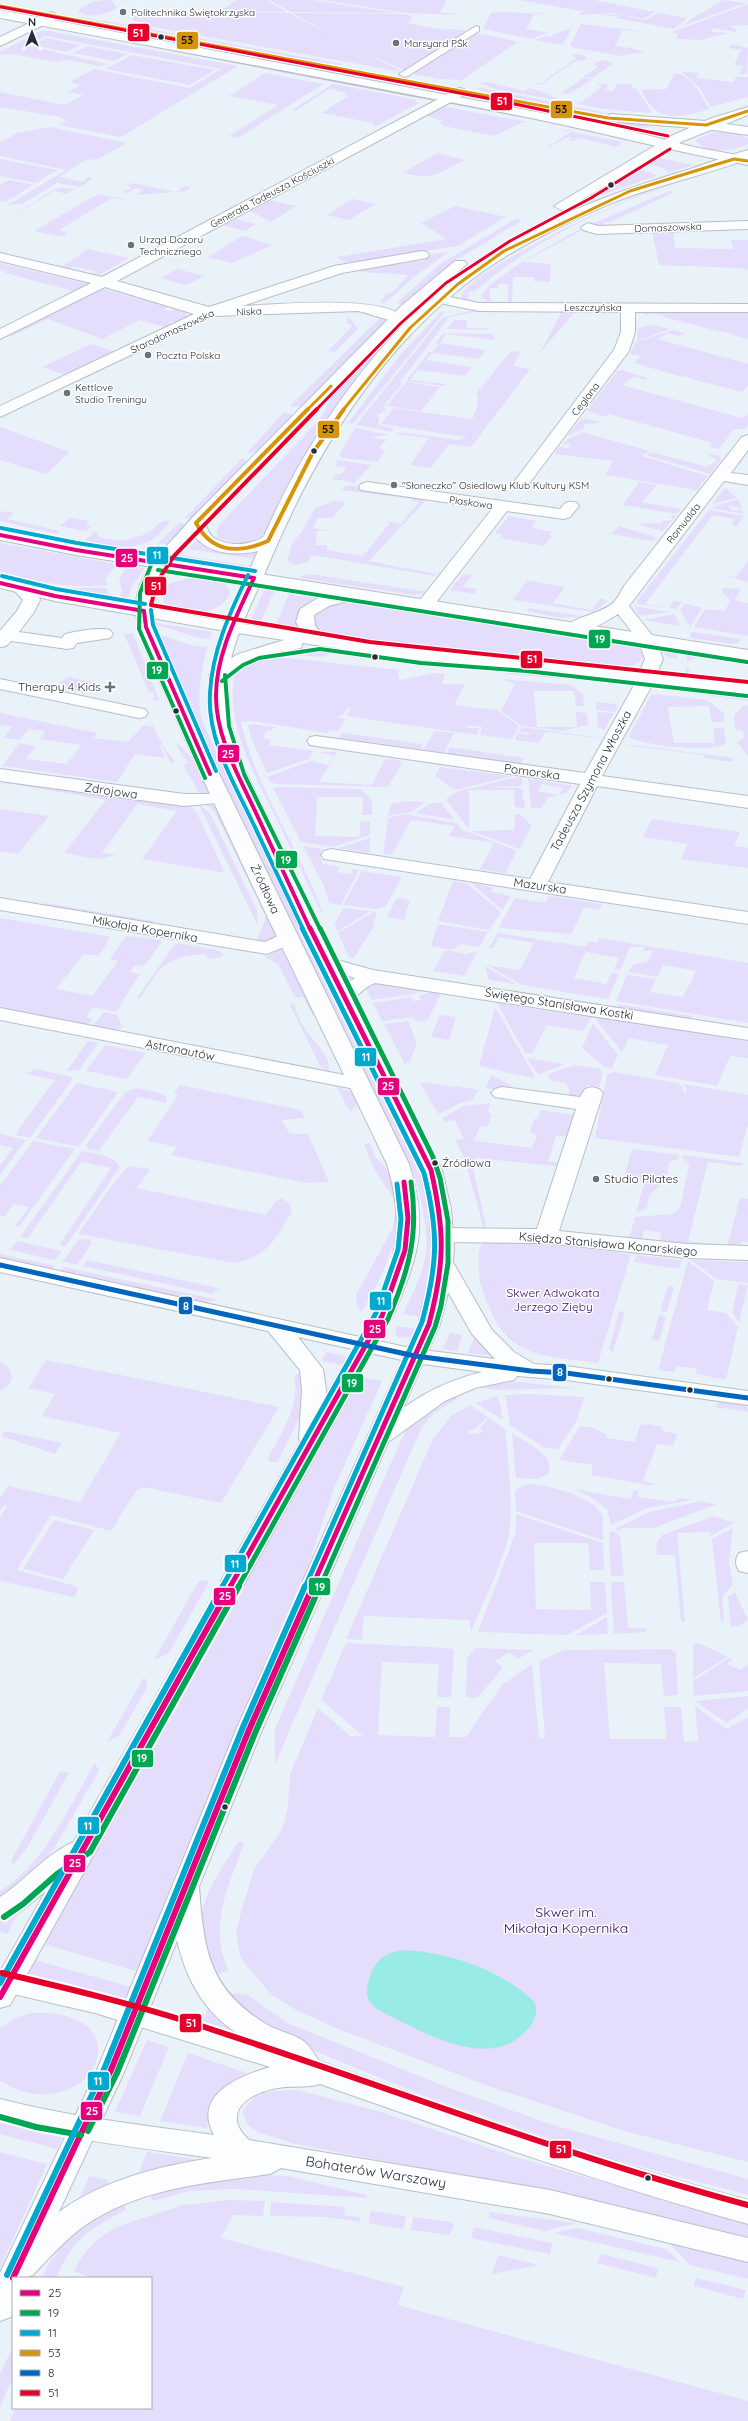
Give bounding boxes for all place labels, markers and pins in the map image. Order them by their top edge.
place label: Politechnika Świętokrzyska [131,6,255,19]
marker: Politechnika Świętokrzyska [118,7,128,17]
unlabelled marker [156,32,166,42]
place label: Marsyard PŚk [404,37,468,50]
marker: Marsyard PŚk [391,38,401,48]
unlabelled marker [606,180,616,190]
place label: Urząd Dozoru Technicznego [139,233,203,258]
marker: Urząd Dozoru Technicznego [126,240,136,250]
place label: Poczta Polska [156,349,220,362]
marker: Poczta Polska [143,350,153,360]
place label: Kettlove Studio Treningu [75,381,147,406]
marker: Kettlove Studio Treningu [62,388,72,398]
unlabelled marker [309,446,319,456]
place label: "Słoneczko" Osiedlowy Klub Kultury KSM [402,479,589,492]
marker: "Słoneczko" Osiedlowy Klub Kultury KSM [389,480,399,490]
unlabelled marker [370,652,380,662]
place label: Therapy 4 Kids [18,679,101,694]
marker: Therapy 4 Kids [104,681,116,693]
unlabelled marker [171,706,181,716]
place label: Źródłowa [442,1156,491,1170]
marker: Źródłowa [430,1158,440,1168]
place label: Studio Pilates [604,1171,679,1186]
marker: Studio Pilates [591,1174,601,1184]
unlabelled marker [604,1374,614,1384]
unlabelled marker [685,1385,695,1395]
unlabelled marker [220,1802,230,1812]
unlabelled marker [643,2173,653,2183]

